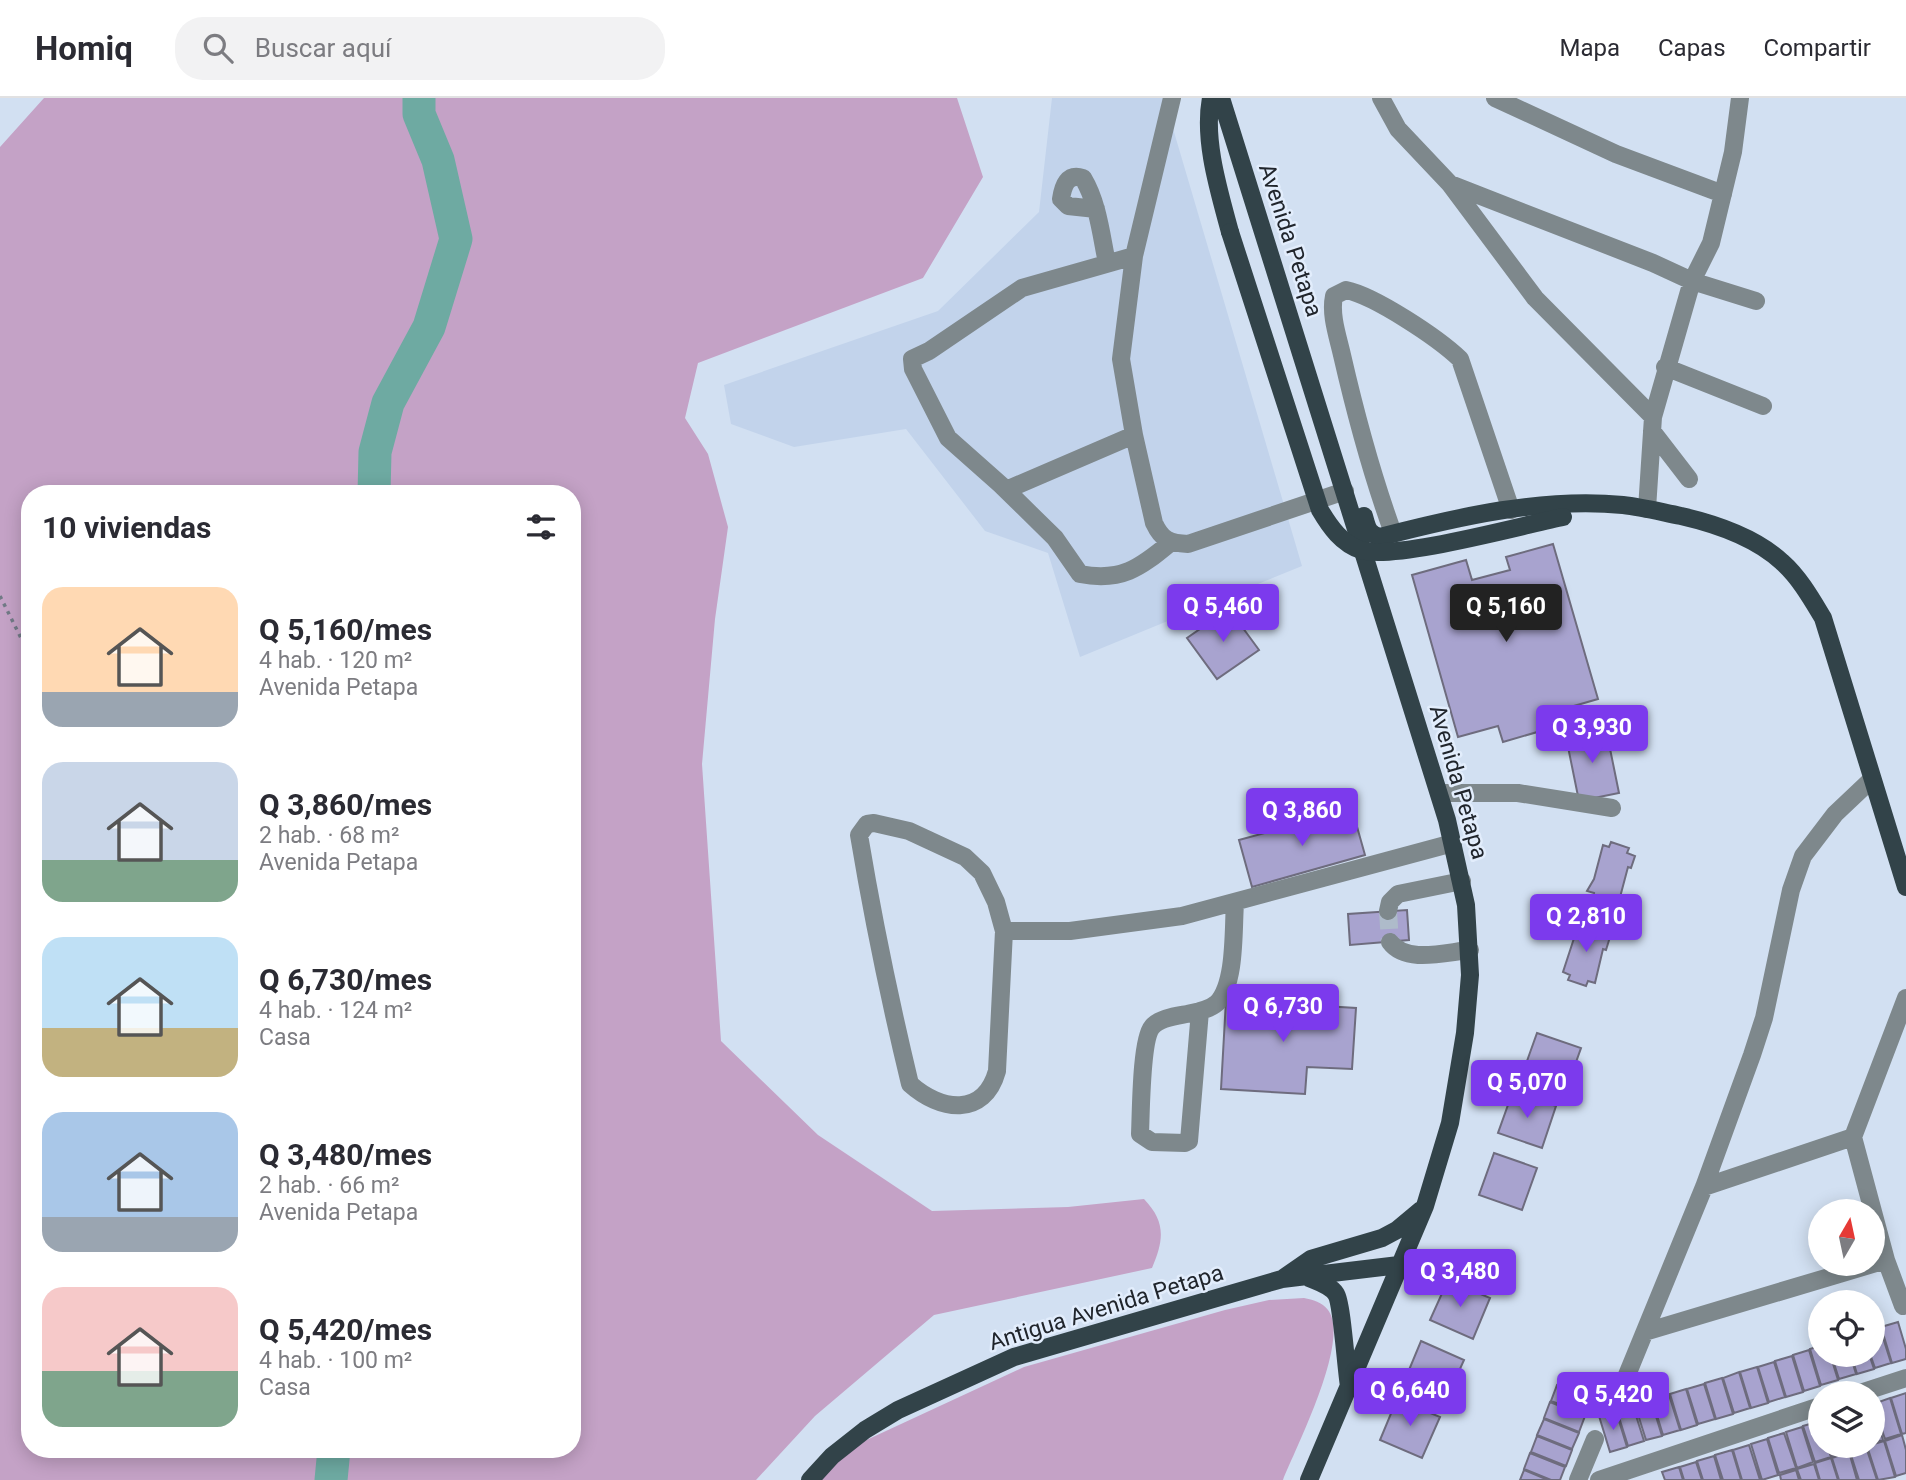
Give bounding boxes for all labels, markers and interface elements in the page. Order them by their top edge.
search box [175,17,665,80]
text: Homiq [35,29,133,68]
icon: search [199,29,237,67]
text: Buscar aquí [255,33,392,63]
text: Mapa [1559,34,1620,62]
text: Capas [1658,34,1726,62]
text: Compartir [1764,34,1871,62]
street label: Avenida Petapa [1253,160,1328,320]
icon: filters [522,508,560,546]
text: 10 viviendas [42,510,212,545]
pin: Q 5,460 [1158,584,1288,644]
pin: Q 5,160 [1441,584,1571,644]
text: Q 5,460 [1183,593,1263,620]
text: Q 5,160 [1466,593,1546,620]
text: Q 5,160/mes [259,612,432,647]
icon: home [98,615,182,699]
text: 4 hab. · 120 m² [259,647,412,674]
text: Avenida Petapa [259,674,418,701]
street label: Avenida Petapa [1424,702,1493,862]
pin: Q 3,930 [1527,706,1657,765]
text: Q 3,930 [1552,714,1632,741]
text: Q 3,860/mes [259,787,432,822]
pin: Q 3,860 [1237,788,1367,848]
icon: home [98,790,182,874]
text: Q 3,860 [1262,797,1342,824]
text: 2 hab. · 68 m² [259,822,399,849]
text: Avenida Petapa [259,849,418,876]
pin: Q 2,810 [1521,894,1651,954]
text: Q 2,810 [1546,903,1626,930]
text: Q 6,730/mes [259,962,432,997]
icon: home [98,965,182,1049]
pin: Q 6,730 [1218,984,1348,1044]
text: Q 6,730 [1243,993,1323,1020]
text: 4 hab. · 124 m² [259,997,412,1024]
text: Casa [259,1024,311,1051]
pin: Q 5,070 [1462,1060,1592,1120]
text: Q 5,070 [1487,1069,1567,1096]
text: Q 3,480/mes [259,1137,432,1172]
icon: home [98,1140,182,1224]
text: 2 hab. · 66 m² [259,1172,399,1199]
text: Avenida Petapa [259,1199,418,1226]
north arrow [1808,1199,1885,1276]
map controls [1808,1199,1885,1458]
pin: Q 3,480 [1395,1250,1525,1309]
text: Q 3,480 [1420,1258,1500,1285]
street label: Antigua Avenida Petapa [986,1259,1227,1356]
button: locate [1808,1290,1885,1367]
text: Q 5,420/mes [259,1312,432,1347]
icon: home [98,1315,182,1399]
text: 4 hab. · 100 m² [259,1347,412,1374]
pin: Q 6,640 [1345,1368,1475,1428]
pin: Q 5,420 [1548,1372,1678,1432]
text: Casa [259,1374,311,1401]
text: Q 6,640 [1370,1377,1450,1404]
text: Q 5,420 [1573,1381,1653,1408]
button: layers [1808,1381,1885,1458]

